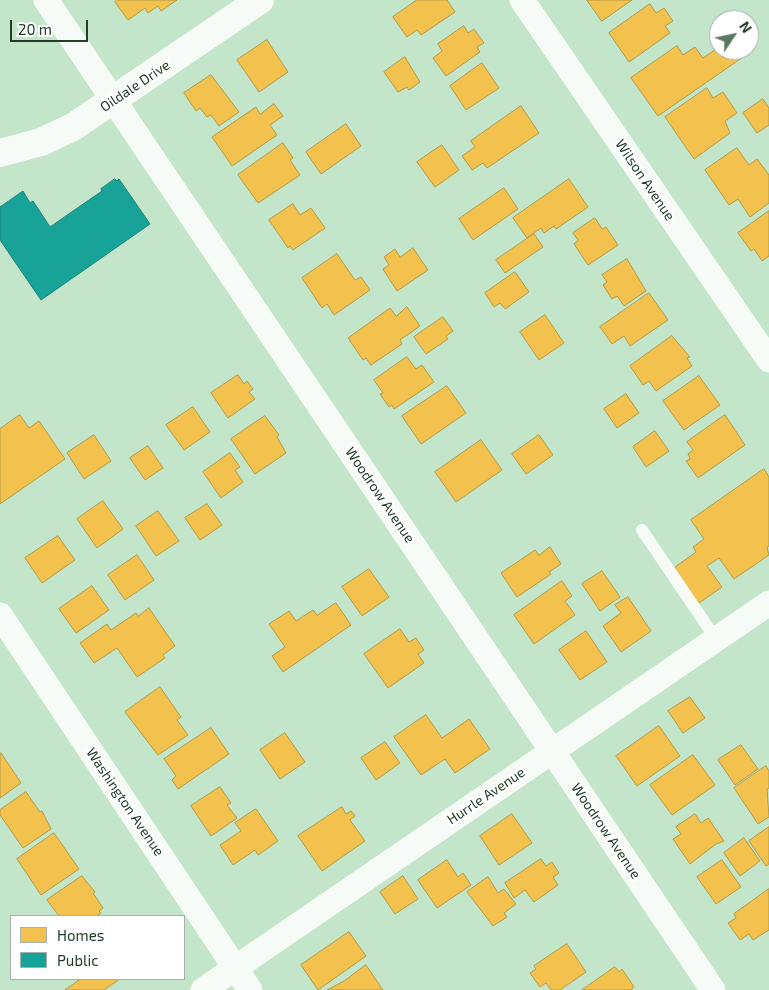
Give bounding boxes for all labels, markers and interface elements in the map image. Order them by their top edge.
scale bar [12,10,90,42]
north arrow [709,10,759,60]
text: N [736,18,756,36]
text: 20 m [18,20,52,38]
street label: Oildale Drive [97,56,173,116]
street label: Wilson Avenue [612,136,678,224]
street label: Woodrow Avenue [342,444,418,546]
street label: Washington Avenue [83,745,167,859]
street label: Hurrle Avenue [444,764,528,828]
street label: Woodrow Avenue [568,780,644,882]
legend [10,915,185,980]
text: Homes [57,926,104,944]
text: Public [57,951,98,969]

